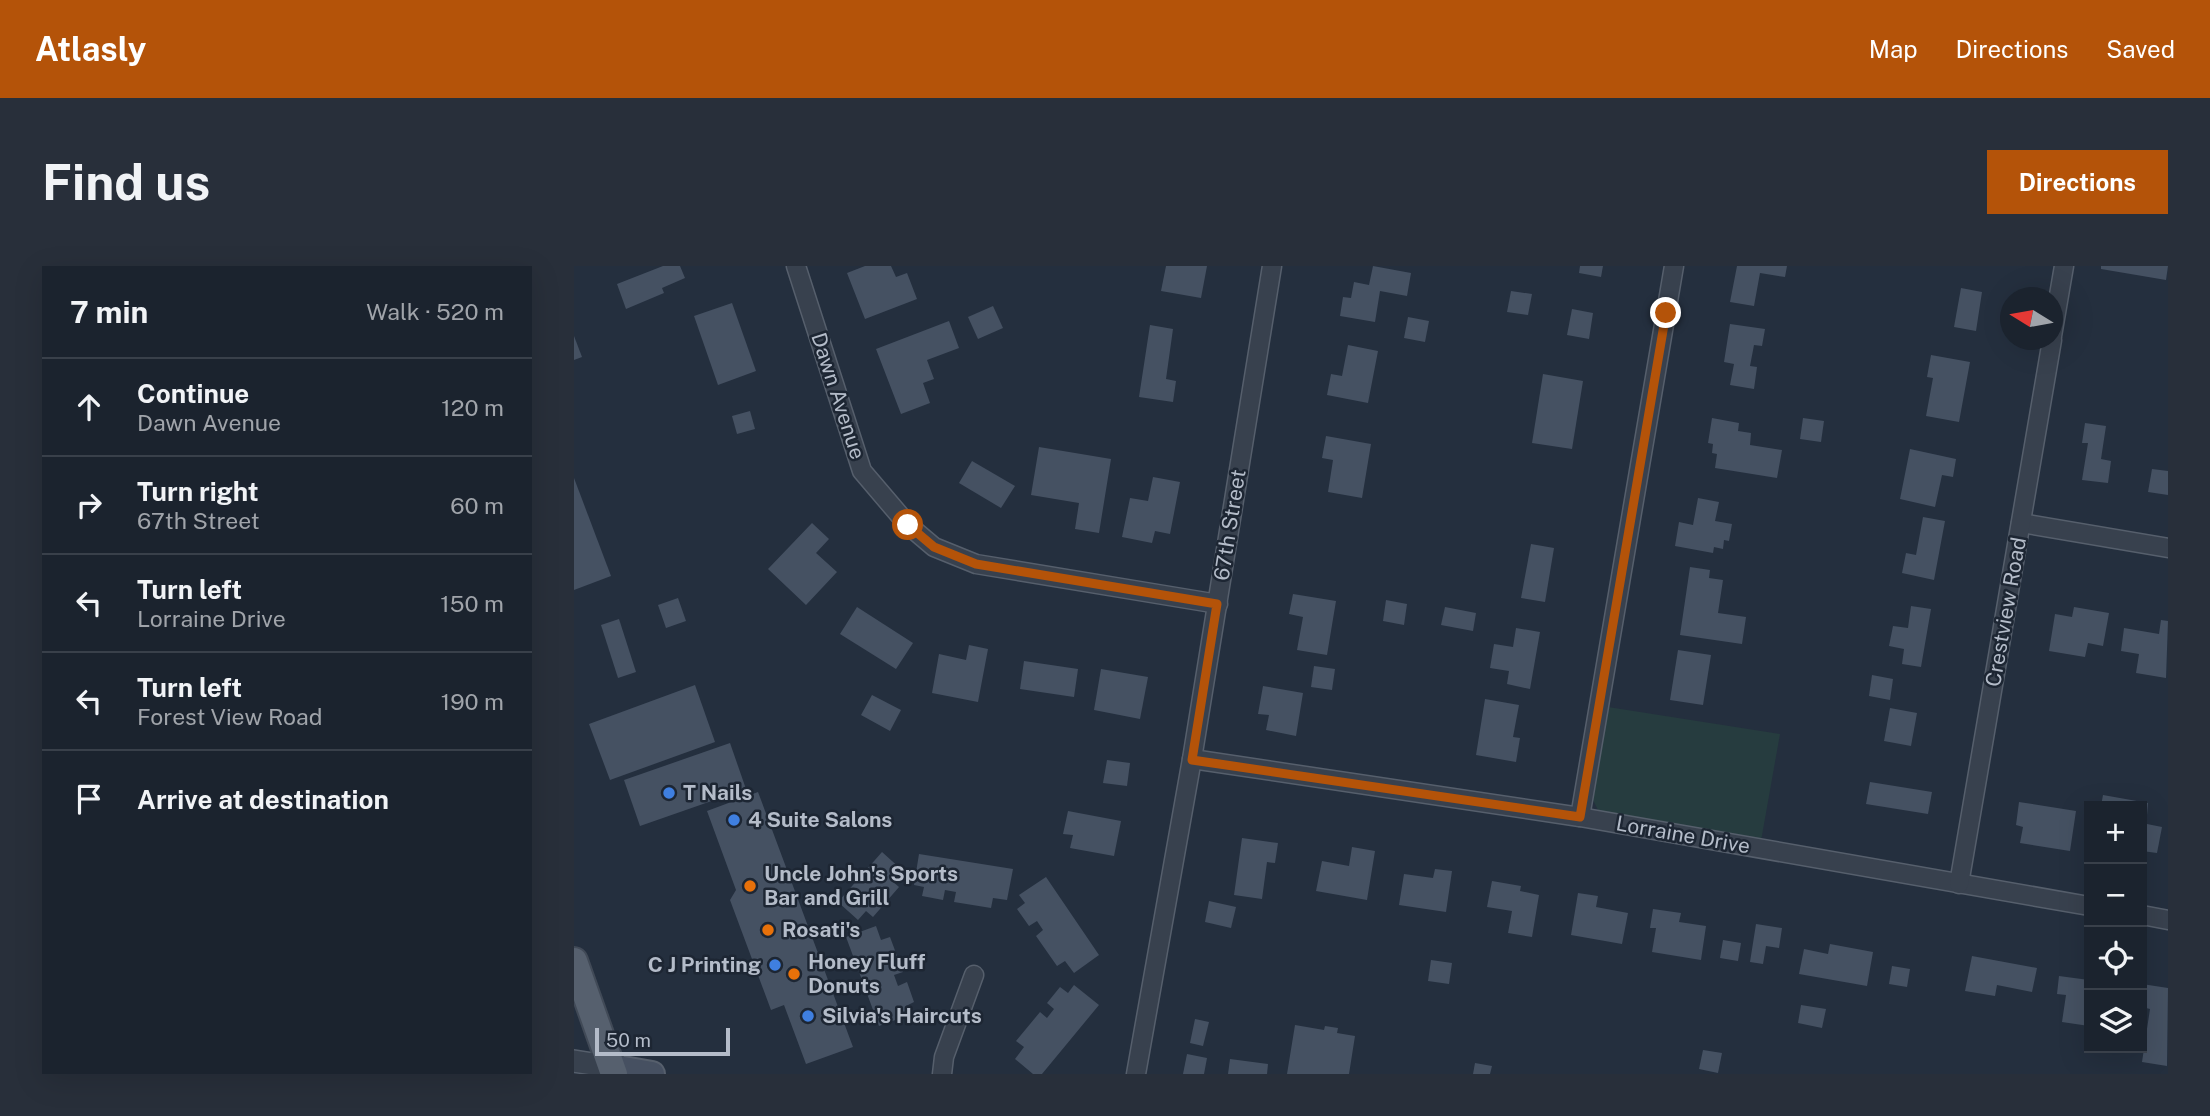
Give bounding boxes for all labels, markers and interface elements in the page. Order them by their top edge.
text: Atlasly [35,30,146,68]
text: Map [1869,35,1918,63]
text: Directions [1956,35,2068,63]
text: Saved [2106,35,2175,63]
button: Directions [1987,150,2168,214]
text: Find us [42,153,210,211]
north arrow [2000,287,2063,350]
text: 7 min [70,294,148,330]
route end [1650,297,1681,328]
text: Walk · 520 m [366,298,504,325]
street label: Dawn Avenue [806,329,871,462]
text: Continue [137,378,249,409]
icon: ahead [70,388,108,426]
text: 120 m [441,394,504,421]
text: Dawn Avenue [137,409,281,436]
street label: 67th Street [1208,468,1251,582]
text: Turn right [137,476,259,507]
icon: right [70,486,108,524]
text: 60 m [450,492,504,519]
text: 67th Street [137,507,260,534]
route start [892,509,923,540]
street label: Crestview Road [1980,535,2031,689]
text: Turn left [137,574,242,605]
icon: left [70,584,108,622]
text: 150 m [440,590,504,617]
text: Lorraine Drive [137,605,286,632]
text: Turn left [137,672,242,703]
icon: left [70,682,108,720]
text: 190 m [441,688,504,715]
text: Forest View Road [137,703,322,730]
icon: arrive [70,780,108,818]
place label: T Nails [683,780,752,805]
text: Arrive at destination [137,784,389,815]
marker: T Nails [661,785,677,801]
map controls [2084,801,2147,1053]
button: + [2084,801,2147,864]
place label: 4 Suite Salons [748,807,892,832]
street label: Lorraine Drive [1614,810,1752,859]
marker: 4 Suite Salons [726,812,742,828]
place label: Uncle John's Sports Bar and Grill [764,861,958,910]
button: − [2084,864,2147,927]
marker: Uncle John's Sports Bar and Grill [742,878,758,894]
place label: Rosati's [782,917,860,942]
marker: Rosati's [760,922,776,938]
button: locate [2084,927,2147,990]
place label: Honey Fluff Donuts [808,949,925,998]
place label: C J Printing [648,952,761,977]
marker: C J Printing [767,957,783,973]
marker: Honey Fluff Donuts [786,966,802,982]
button: layers [2084,990,2147,1053]
place label: Silvia's Haircuts [822,1003,982,1028]
marker: Silvia's Haircuts [800,1008,816,1024]
scale bar [595,1025,730,1057]
text: 50 m [606,1029,651,1051]

